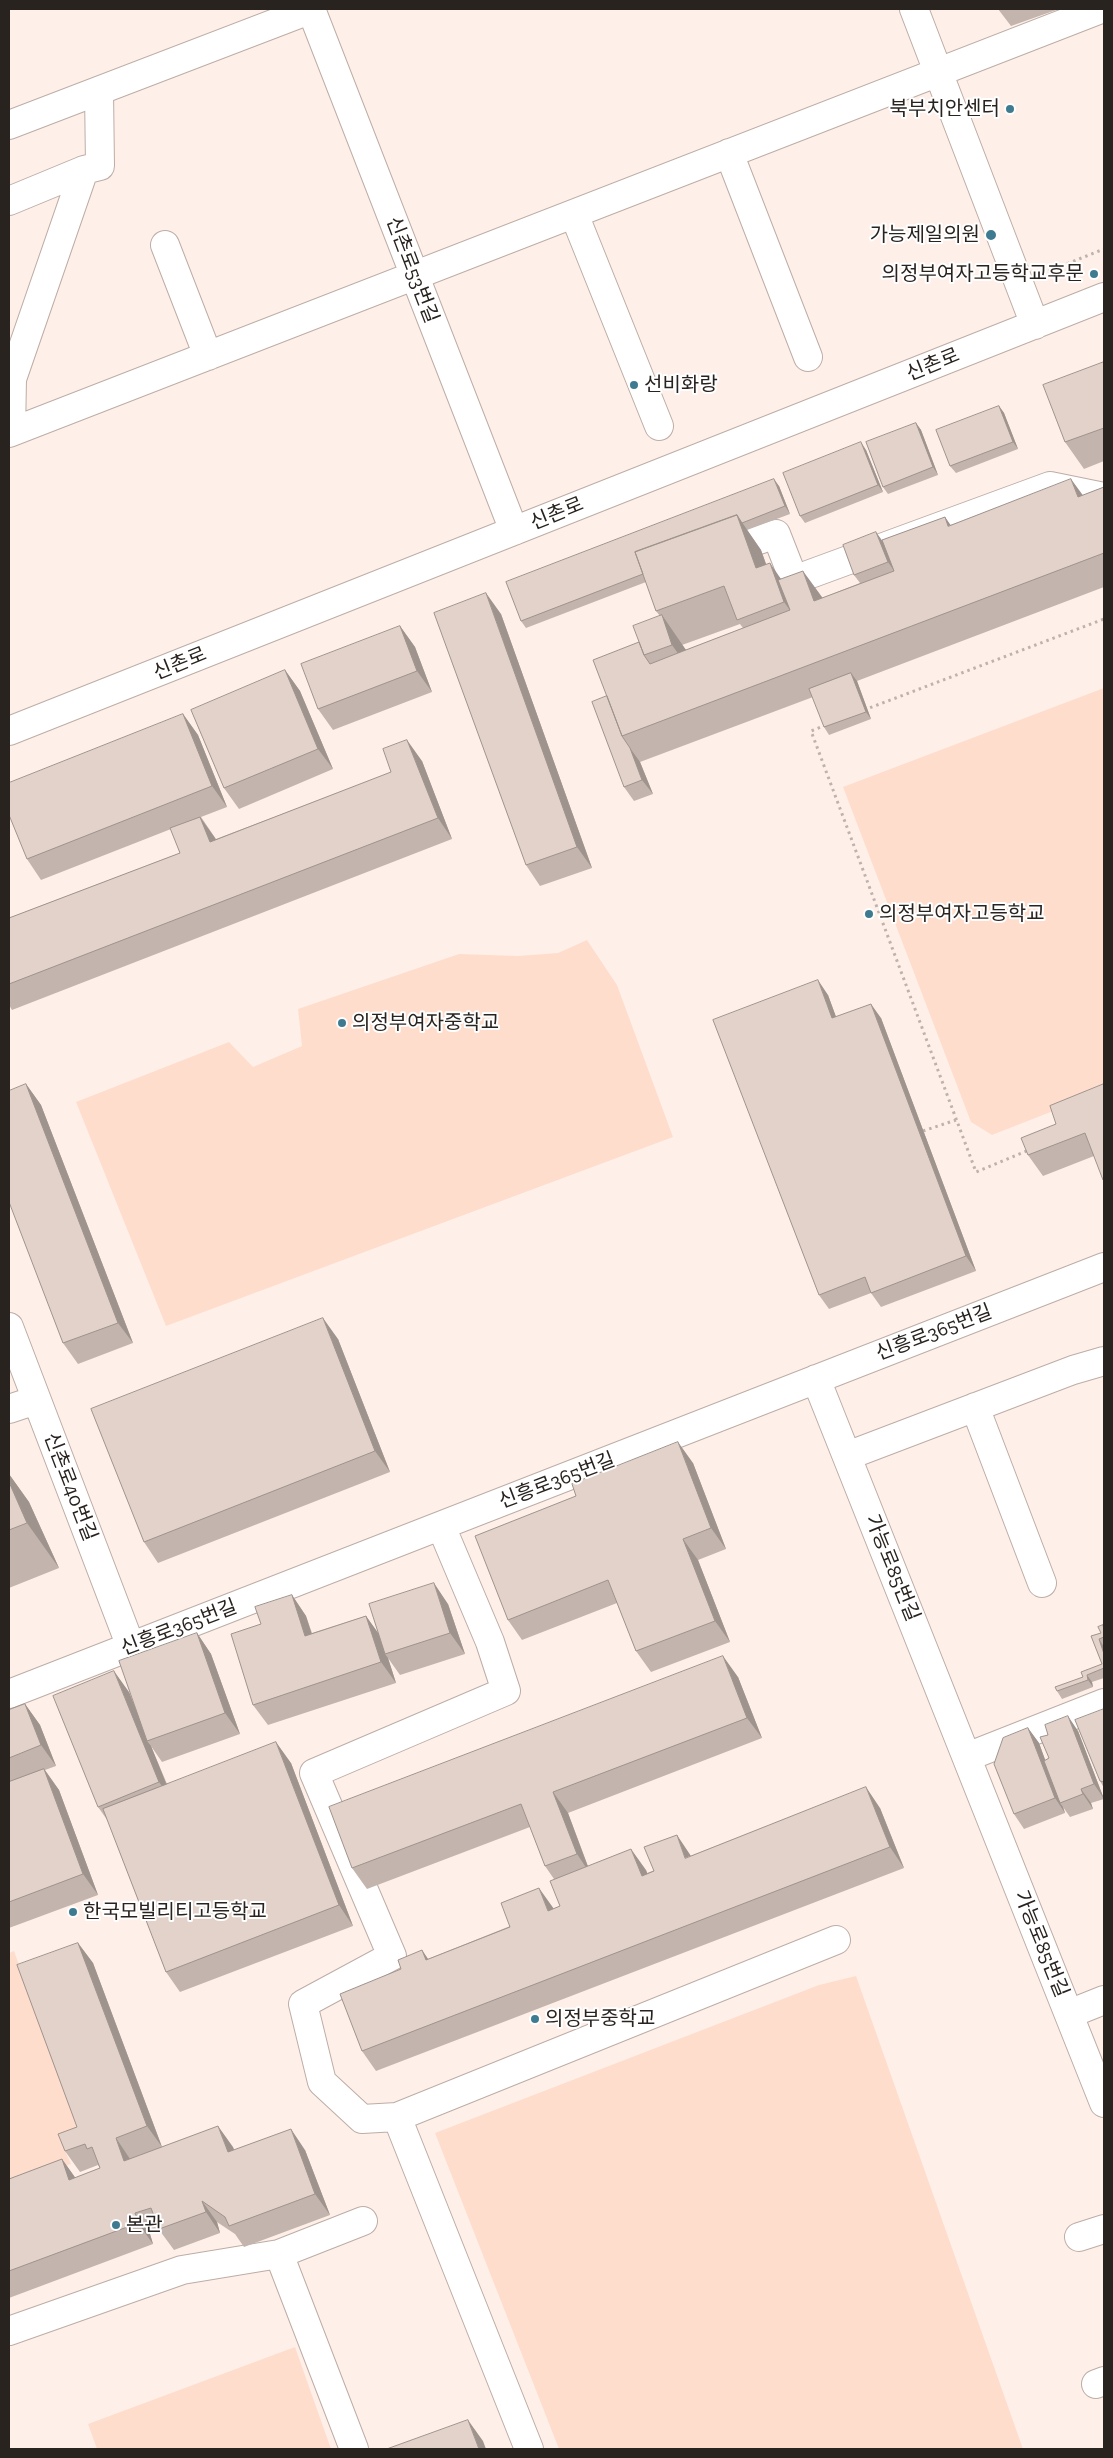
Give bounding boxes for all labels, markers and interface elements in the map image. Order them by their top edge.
place label: 북부치안센터 [890,97,1000,121]
marker: 북부치안센터 [1004,103,1016,115]
street label: 신촌로53번길 [381,213,443,327]
place label: 가능제일의원 [870,223,980,247]
marker: 가능제일의원 [984,228,998,242]
place label: 의정부여자고등학교후문 [882,262,1084,286]
marker: 의정부여자고등학교후문 [1088,268,1100,280]
street label: 신촌로 [903,344,963,386]
place label: 선비화랑 [644,373,718,397]
marker: 선비화랑 [628,379,640,391]
street label: 신촌로 [527,493,587,535]
street label: 신촌로 [150,643,210,685]
place label: 의정부여자고등학교 [879,902,1045,926]
marker: 의정부여자고등학교 [863,908,875,920]
place label: 의정부여자중학교 [352,1011,499,1035]
marker: 의정부여자중학교 [336,1017,348,1029]
street label: 신흥로365번길 [872,1300,996,1366]
street label: 신촌로40번길 [38,1429,102,1545]
street label: 신흥로365번길 [495,1448,619,1514]
street label: 가능로85번길 [860,1511,924,1625]
street label: 신흥로365번길 [117,1595,241,1661]
street label: 가능로85번길 [1009,1887,1073,2001]
place label: 한국모빌리티고등학교 [83,1900,267,1924]
marker: 한국모빌리티고등학교 [67,1906,79,1918]
place label: 의정부중학교 [545,2007,655,2031]
marker: 의정부중학교 [529,2013,541,2025]
place label: 본관 [126,2213,163,2237]
marker: 본관 [110,2219,122,2231]

